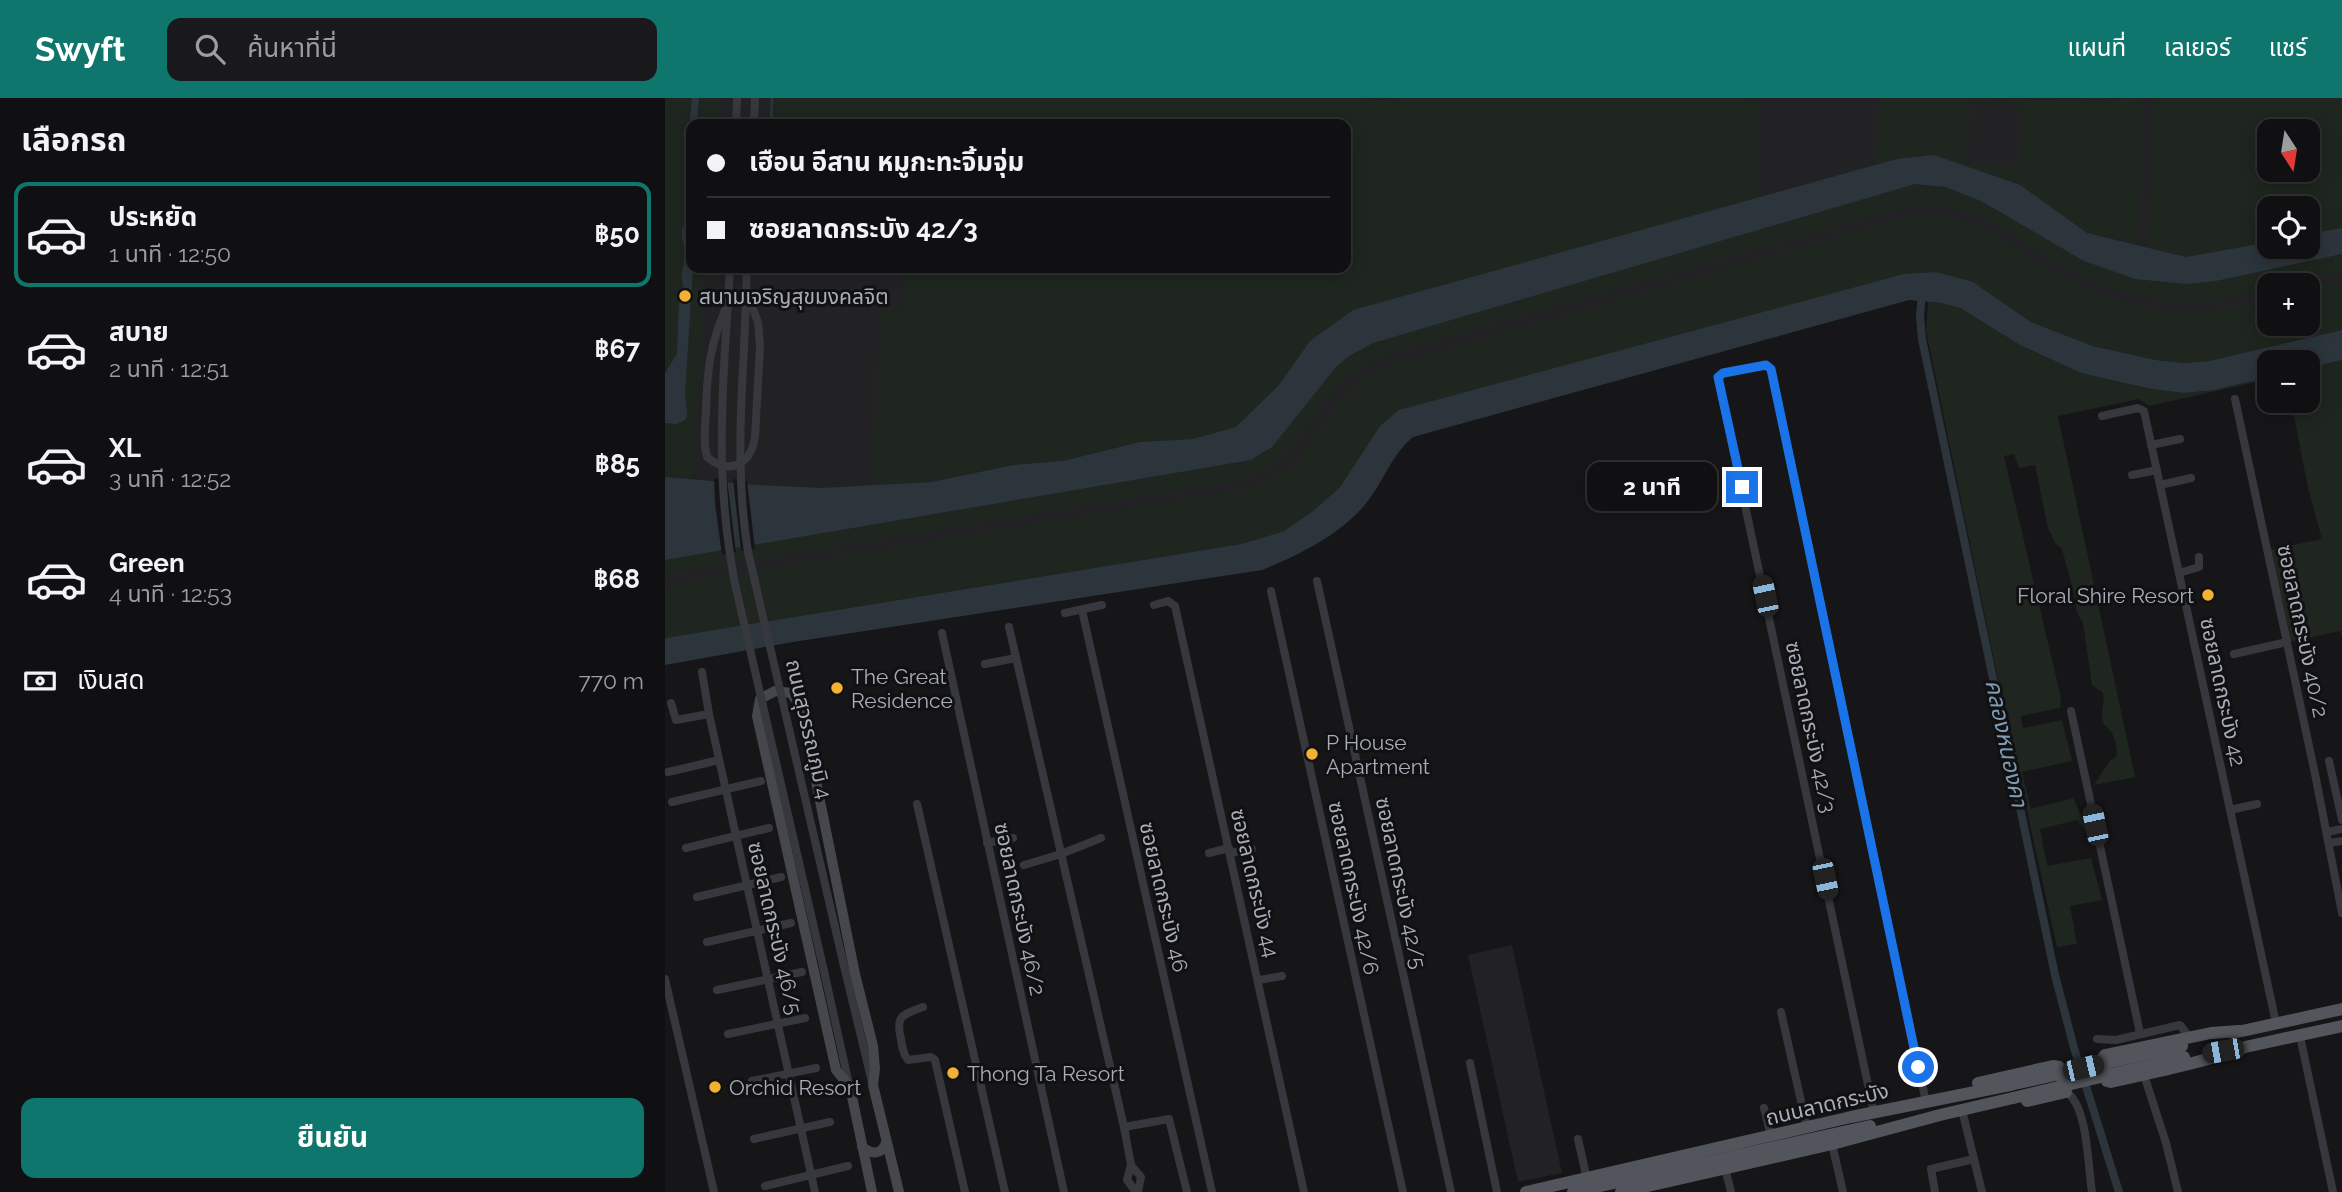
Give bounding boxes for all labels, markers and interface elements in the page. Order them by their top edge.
search box [167,18,657,81]
text: Swyft [35,30,125,69]
icon: search [191,30,229,68]
text: ค้นหาที่นี่ [247,33,337,63]
text: แผนที่ [2068,33,2126,62]
text: เลเยอร์ [2164,33,2231,62]
text: แชร์ [2269,33,2307,62]
north arrow [2257,119,2321,182]
map controls [2257,119,2320,413]
text: เลือกรถ [21,121,126,158]
text: เฮือน อีสาน หมูกะทะจิ้มจุ่ม [749,147,1024,177]
button: locate [2257,196,2320,259]
text: ประหยัด [109,202,197,232]
icon: car [25,203,88,266]
text: ซอยลาดกระบัง 42/3 [749,214,978,244]
text: ฿50 [595,219,640,249]
text: 1 นาที · 12:50 [109,240,231,267]
button: + [2257,273,2320,336]
place label: สนามเจริญสุขมงคลจิต [699,284,888,310]
marker: สนามเจริญสุขมงคลจิต [677,288,693,304]
text: สบาย [109,317,169,347]
icon: car [25,318,88,381]
text: ฿67 [595,334,640,364]
button: − [2257,350,2320,413]
text: 2 นาที · 12:51 [109,355,229,382]
icon: car [25,433,88,496]
text: XL [109,433,141,463]
text: ฿85 [595,449,640,479]
callout: 2 นาที [1588,462,1717,512]
text: 3 นาที · 12:52 [109,465,231,492]
route end [1726,471,1758,503]
text: 2 นาที [1623,473,1681,500]
street label: ซอยลาดกระบัง 40/2 [2272,542,2334,720]
icon: car [25,548,88,611]
text: Green [109,548,185,578]
text: ฿68 [593,564,640,594]
car [1751,573,1780,619]
text: 4 นาที · 12:53 [109,580,232,607]
place label: Floral Shire Resort [2017,583,2194,608]
marker: Floral Shire Resort [2200,587,2216,603]
street label: ซอยลาดกระบัง 42 [2195,615,2251,769]
street label: ซอยลาดกระบัง 42/3 [1781,639,1841,815]
street label: ถนนสุวรรณภูมิ 4 [780,657,837,802]
icon: cash [21,662,59,700]
place label: The Great Residence [851,664,953,713]
text: เงินสด [77,665,144,695]
text: 770 m [578,667,644,694]
water label: คลองหนองคา [1980,677,2034,811]
marker: The Great Residence [829,680,845,696]
place label: P House Apartment [1326,730,1430,779]
marker: P House Apartment [1304,746,1320,762]
street label: ซอยลาดกระบัง 42/5 [1371,795,1431,971]
street label: ซอยลาดกระบัง 42/6 [1323,799,1385,977]
car [2081,802,2110,848]
street label: ซอยลาดกระบัง 44 [1226,806,1284,960]
street label: ซอยลาดกระบัง 46/2 [989,820,1051,998]
street label: ซอยลาดกระบัง 46 [1135,820,1193,974]
street label: ซอยลาดกระบัง 46/5 [743,839,807,1017]
car [1811,856,1840,902]
car [2201,1037,2246,1065]
route start [1902,1051,1934,1083]
car [2061,1053,2106,1083]
place label: Thong Ta Resort [967,1061,1125,1086]
marker: Thong Ta Resort [945,1065,961,1081]
place label: Orchid Resort [729,1075,861,1100]
street label: ถนนลาดกระบัง [1763,1078,1891,1130]
marker: Orchid Resort [707,1079,723,1095]
button: ยืนยัน [21,1098,644,1178]

